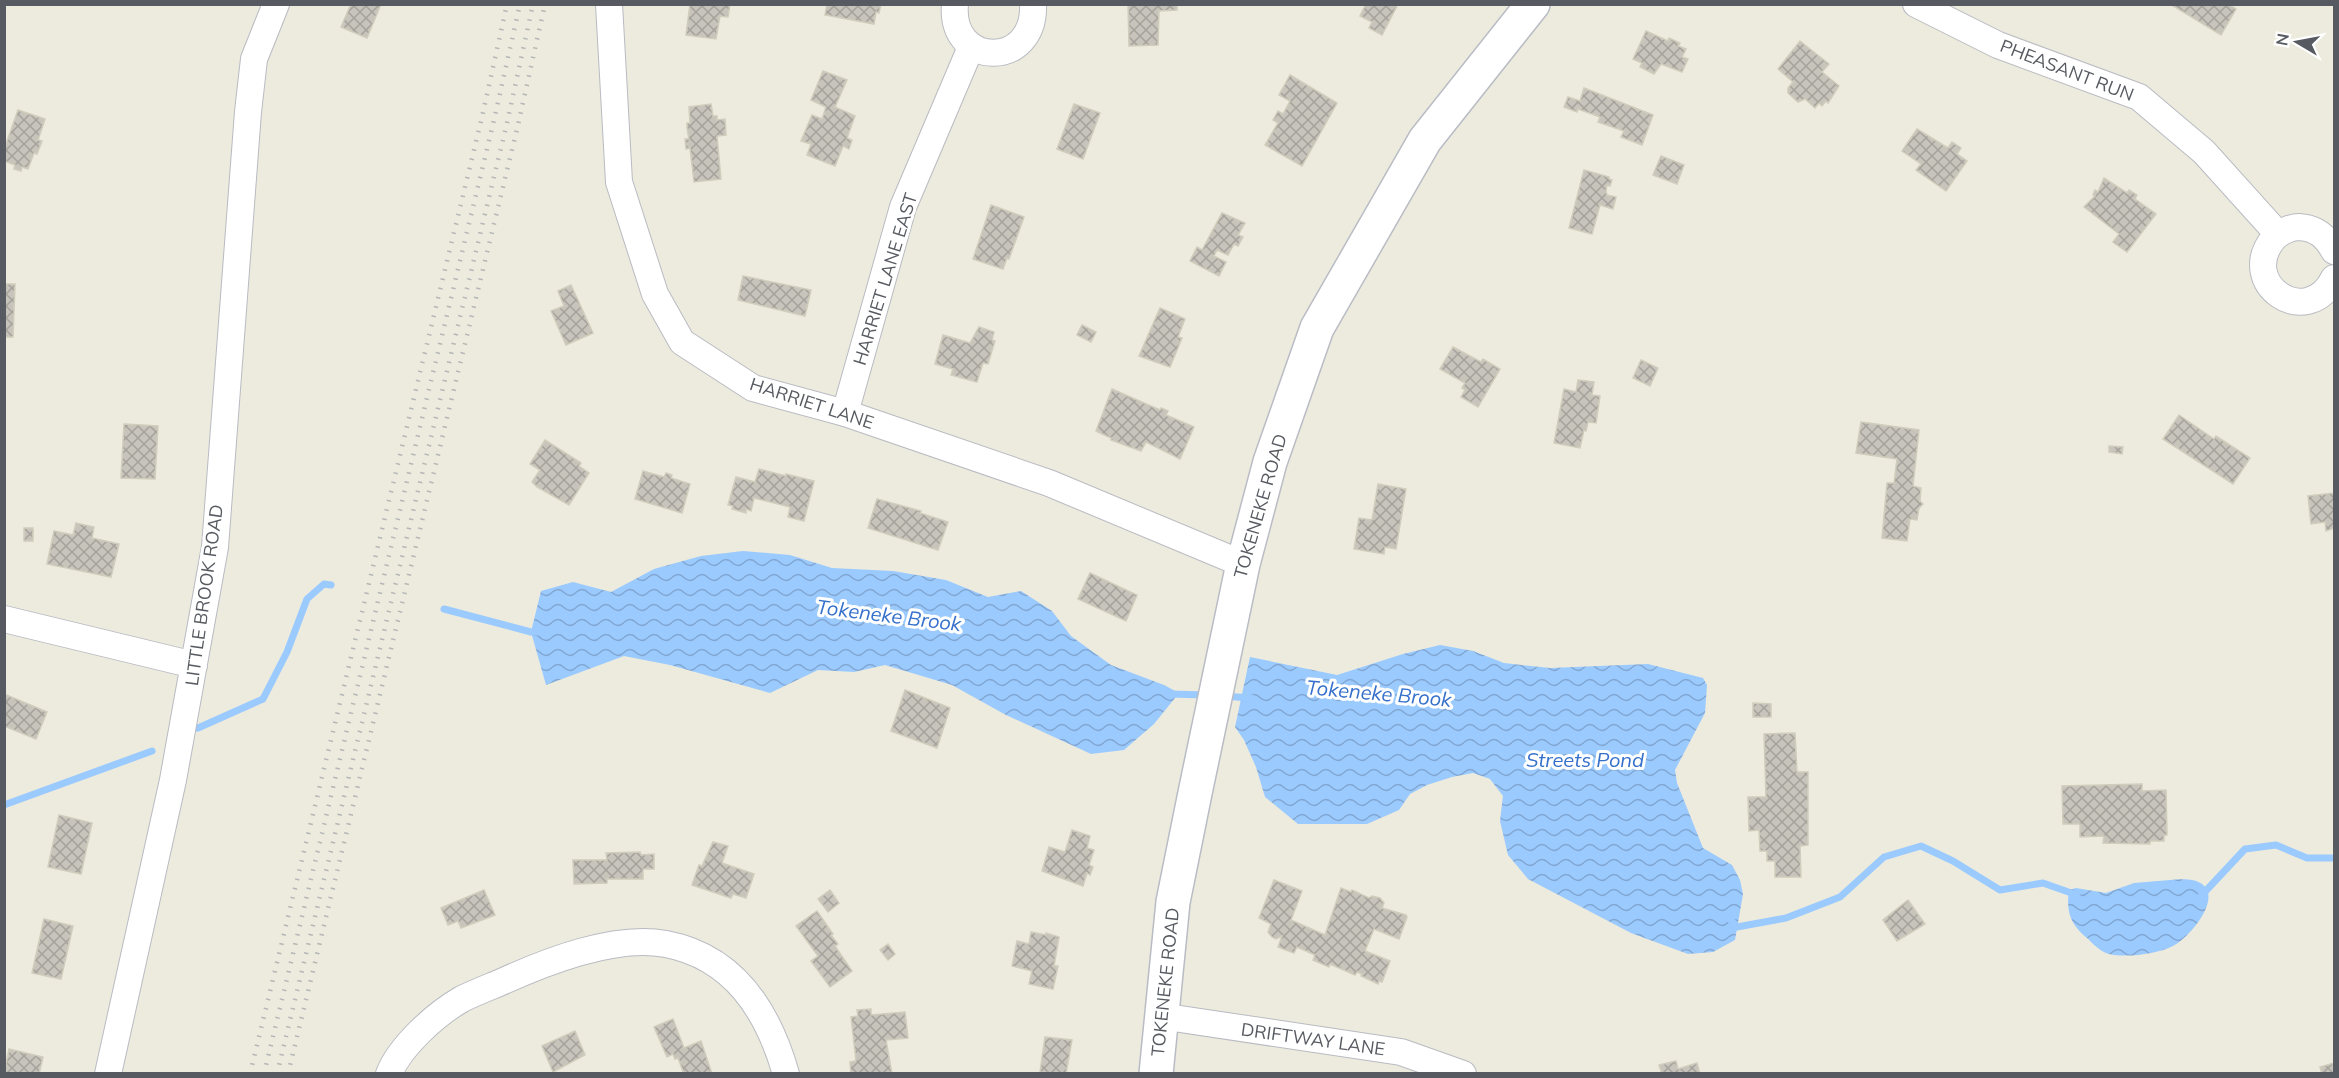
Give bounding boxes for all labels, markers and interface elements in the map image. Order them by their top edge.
north arrow [2267,12,2327,72]
text: N [2271,32,2293,47]
street label: PHEASANT RUN [1997,34,2137,106]
street label: HARRIET LANE EAST [848,190,922,368]
street label: HARRIET LANE [747,372,877,434]
street label: TOKENEKE ROAD [1228,431,1292,581]
street label: LITTLE BROOK ROAD [180,503,228,687]
water label: Tokeneke Brook [815,594,963,636]
water label: Tokeneke Brook [1305,674,1453,712]
water label: Streets Pond [1526,747,1644,772]
street label: TOKENEKE ROAD [1146,906,1184,1058]
street label: DRIFTWAY LANE [1239,1018,1387,1060]

